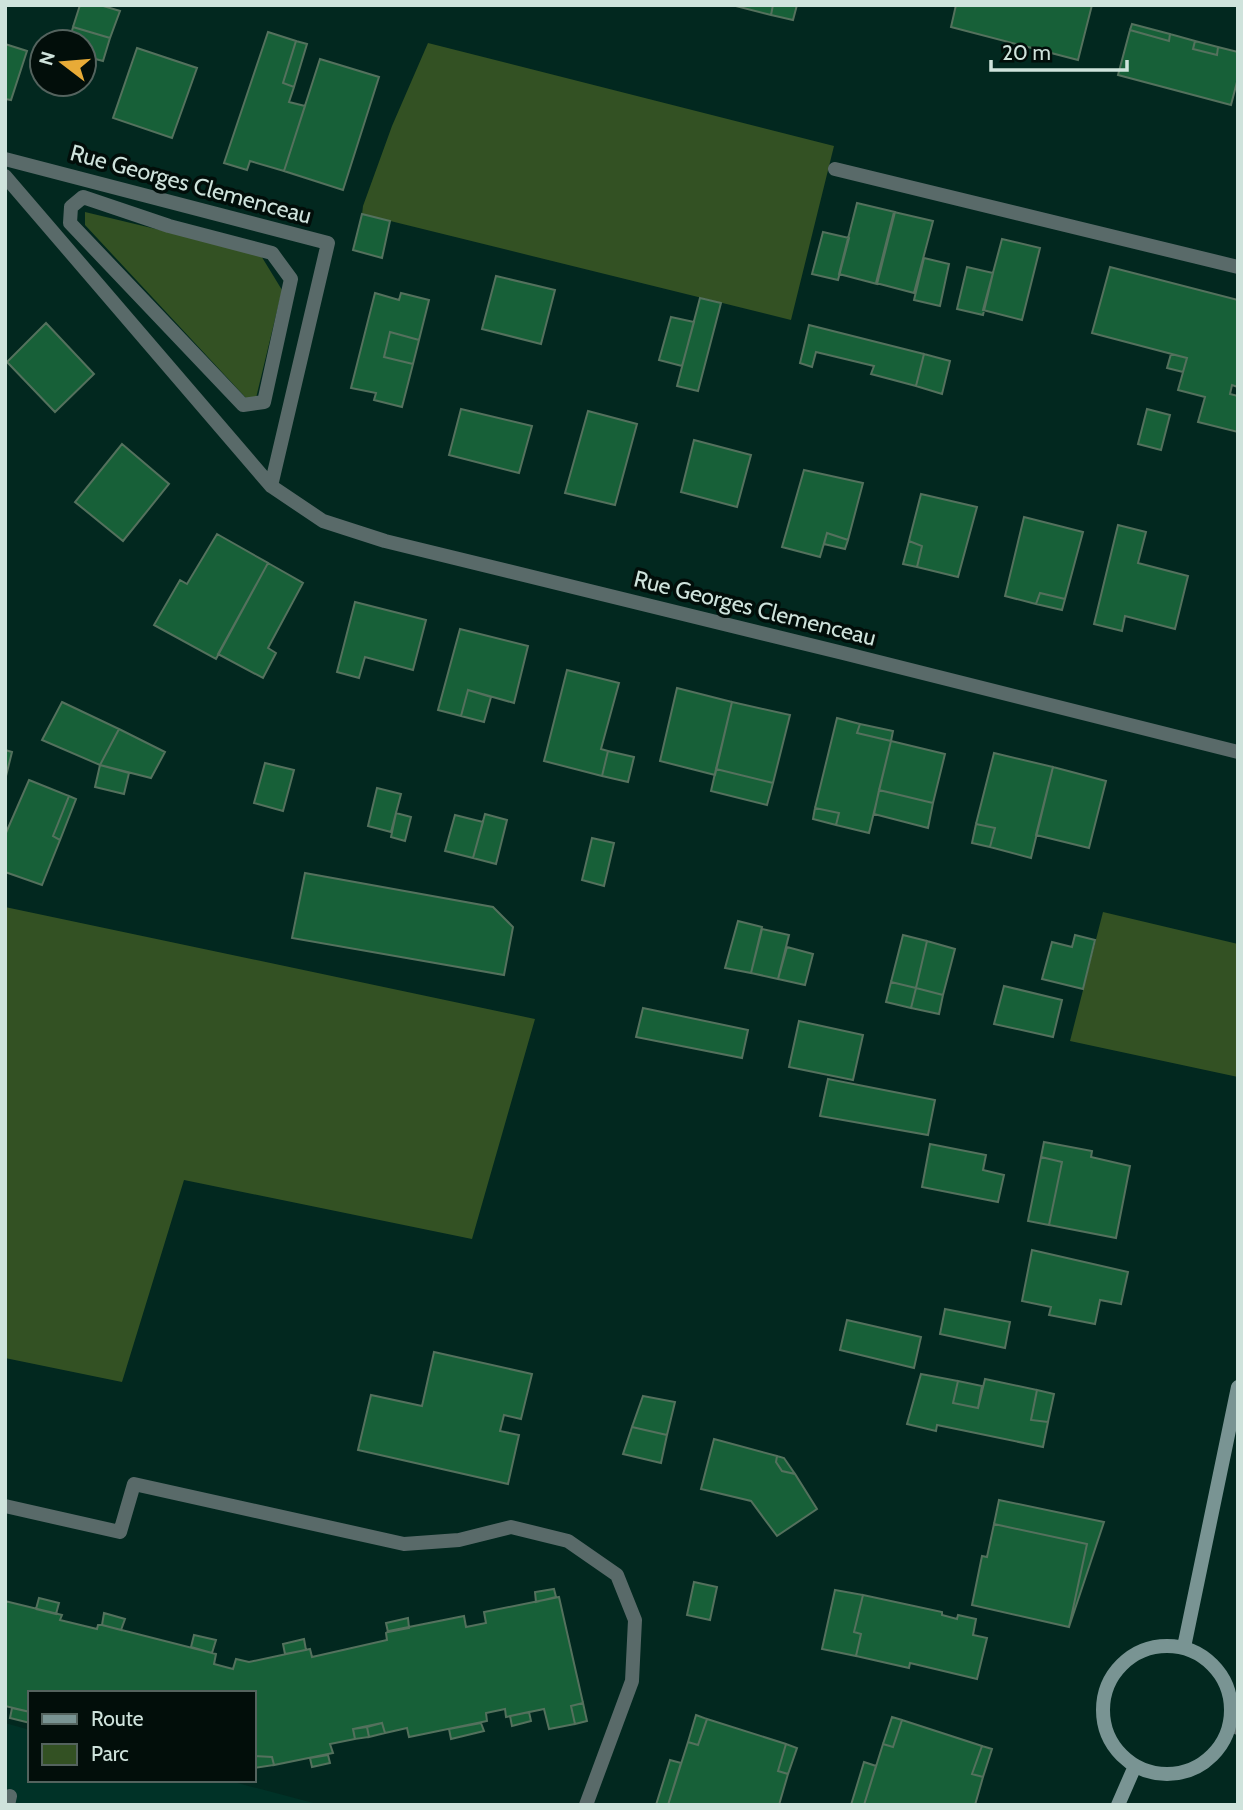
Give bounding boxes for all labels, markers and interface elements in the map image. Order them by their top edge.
north arrow [28,28,98,98]
scale bar [991,28,1128,72]
text: 20 m [1002,40,1051,65]
text: N [34,49,60,68]
street label: Rue Georges Clemenceau [67,138,315,230]
street label: Rue Georges Clemenceau [631,564,879,652]
legend [28,1691,256,1782]
text: Route [91,1706,144,1731]
text: Parc [91,1741,129,1766]

